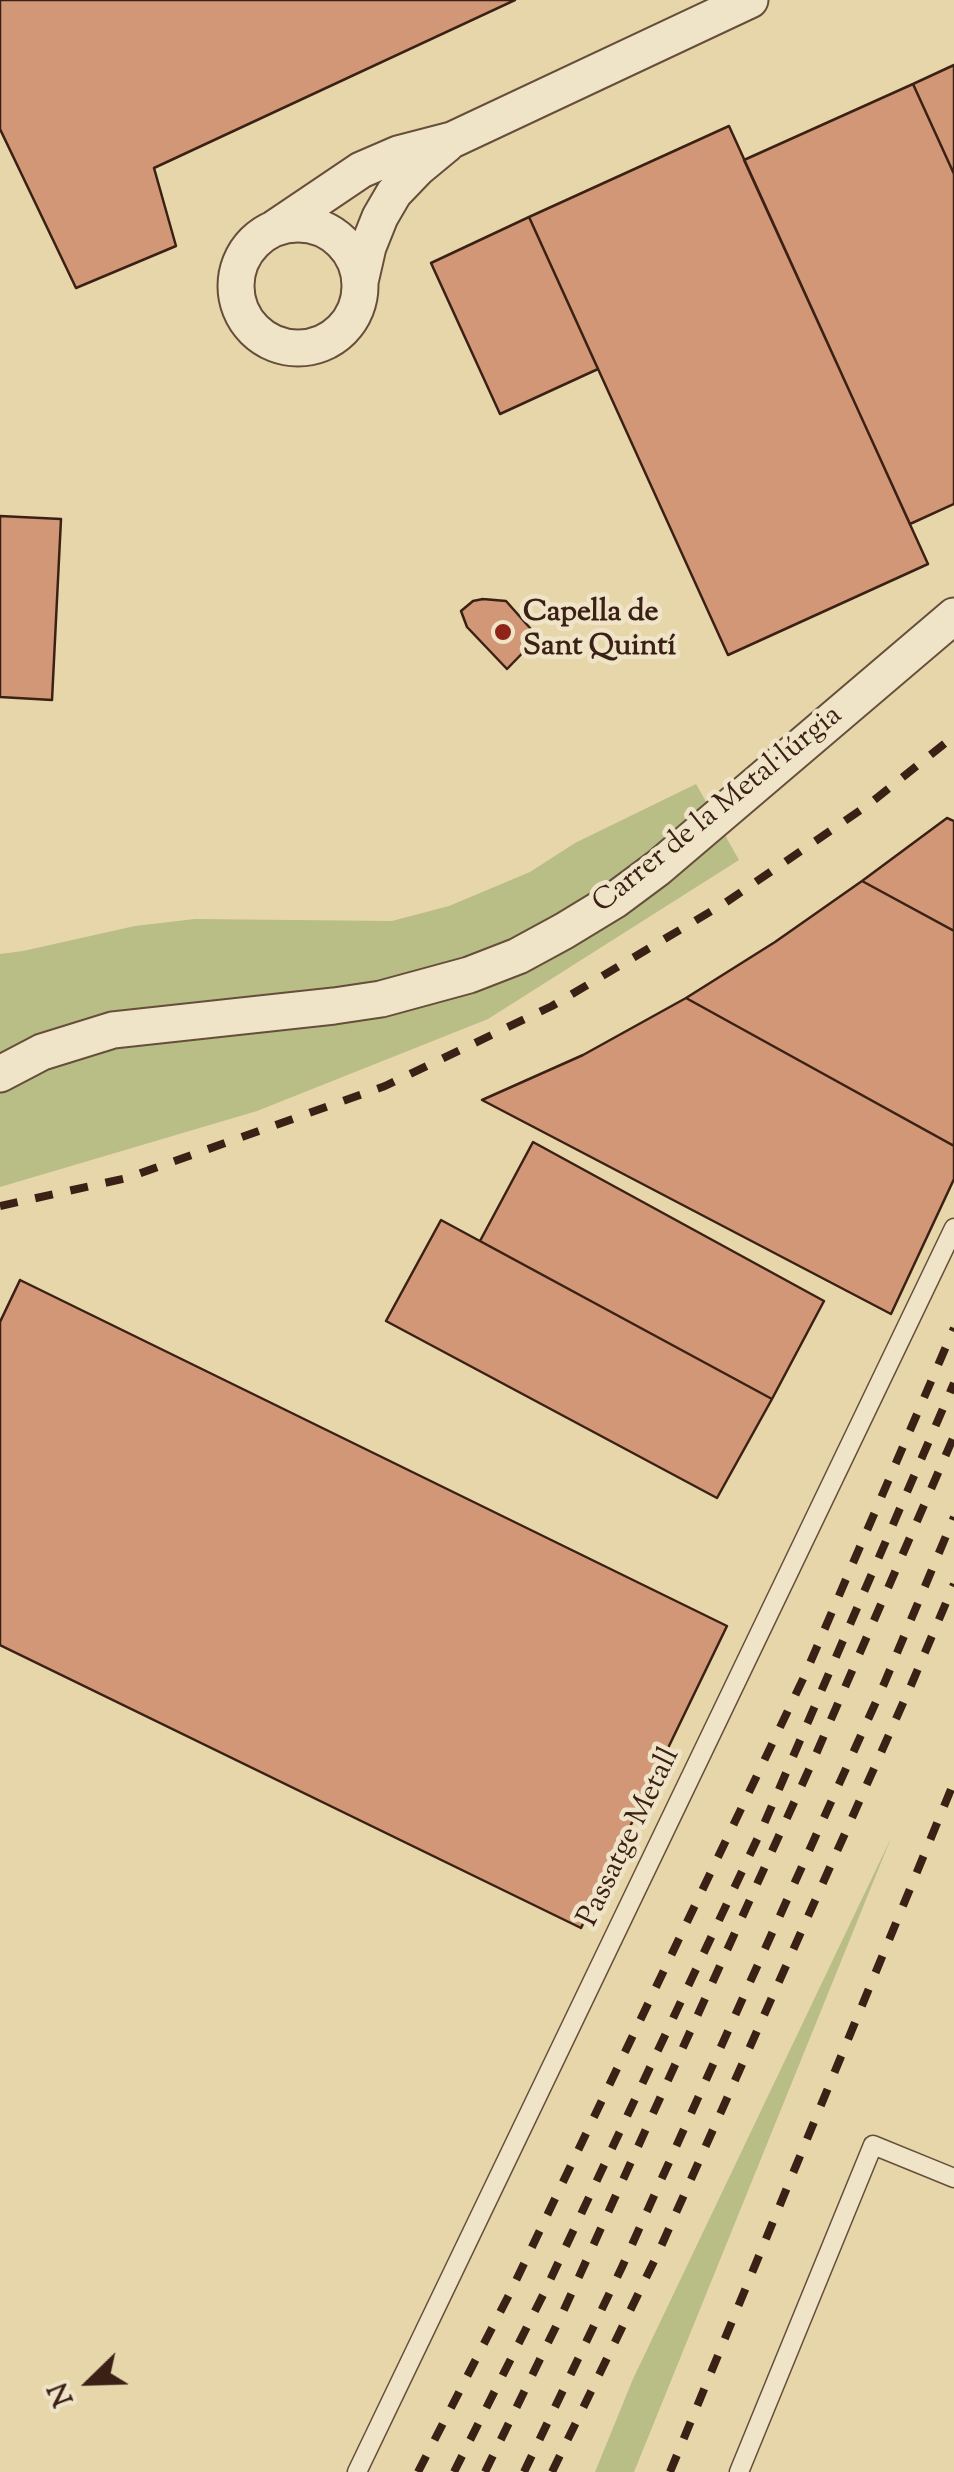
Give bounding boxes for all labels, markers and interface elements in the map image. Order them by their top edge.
place label: Capella de Sant Quintí [523,597,676,668]
marker: Capella de Sant Quintí [492,621,514,643]
street label: Carrer de la Metal·lúrgia [587,699,851,923]
street label: Passatge Metall [572,1743,690,1933]
north arrow [40,2332,140,2432]
text: N [40,2376,85,2412]

